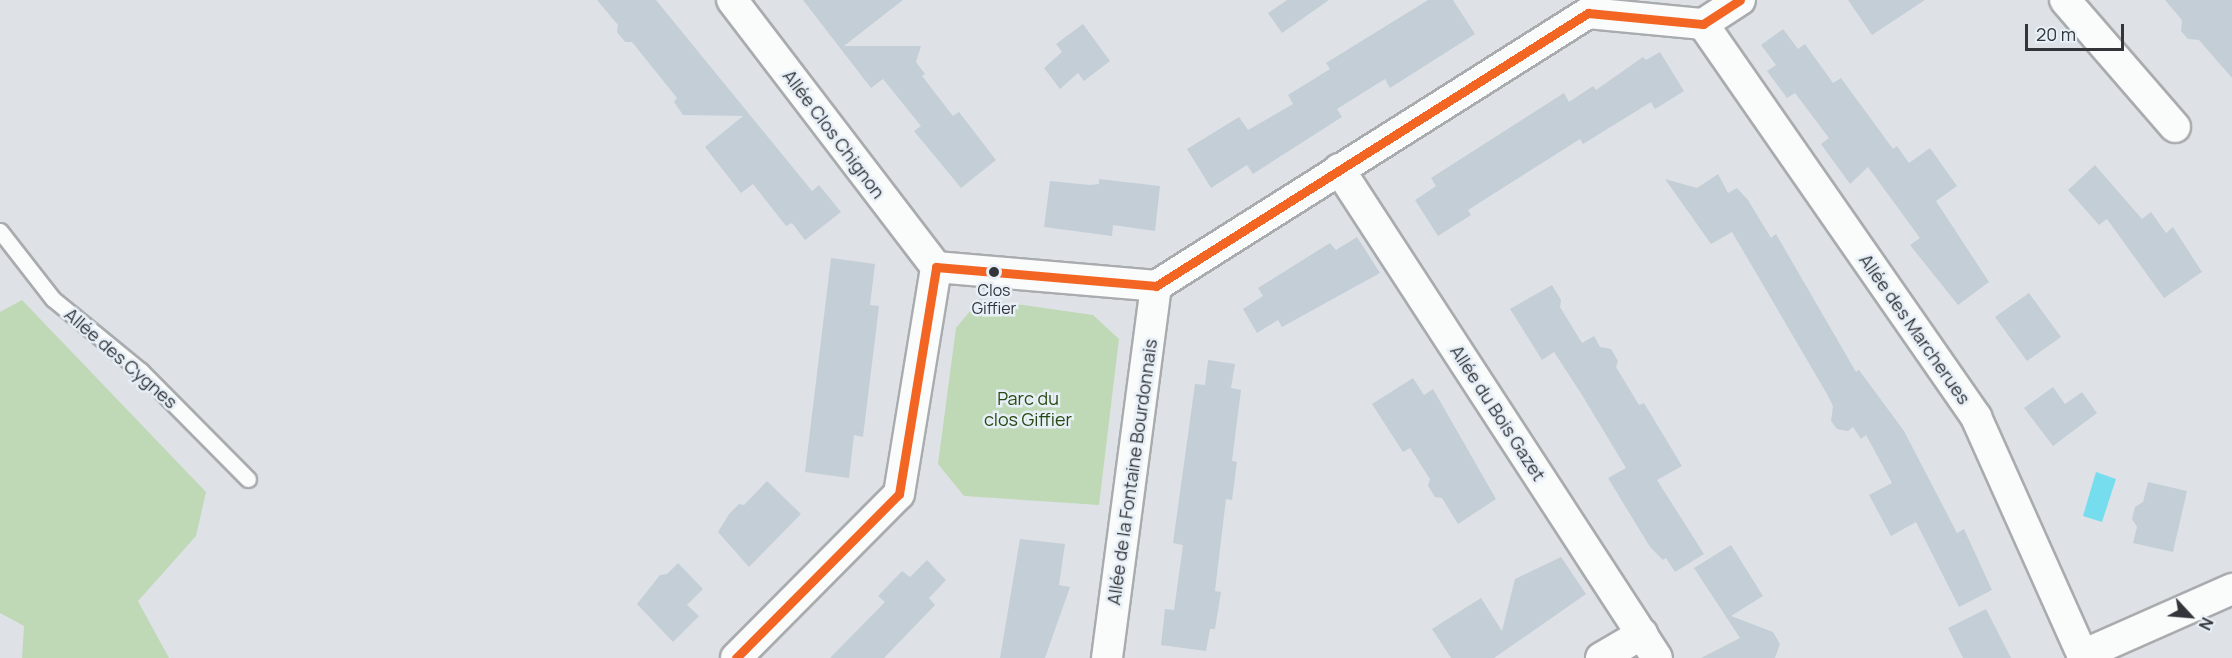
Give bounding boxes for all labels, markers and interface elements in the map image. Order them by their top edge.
scale bar [2028,12,2127,50]
text: 20 m [2036,22,2076,46]
street label: Allée Clos Chignon [779,65,889,203]
street label: Allée des Marcherues [1855,250,1975,408]
marker: Clos Giffier [988,266,1000,278]
place label: Clos Giffier [972,280,1016,318]
street label: Allée des Cygnes [60,303,182,413]
street label: Allée de la Fontaine Bourdonnais [1103,338,1161,606]
street label: Allée du Bois Gazet [1446,341,1550,485]
park label: Parc du clos Giffier [984,388,1072,430]
north arrow [2160,586,2220,646]
text: N [2194,614,2219,634]

